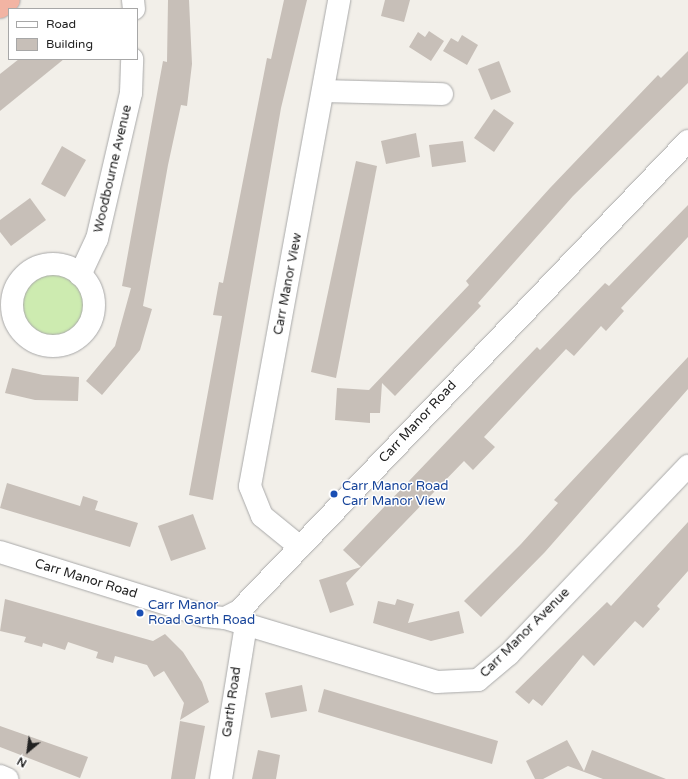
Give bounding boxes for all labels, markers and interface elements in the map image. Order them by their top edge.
legend [8,8,138,60]
text: Road [46,17,76,31]
text: Building [46,37,93,51]
street label: Woodbourne Avenue [91,104,135,234]
street label: Carr Manor View [270,232,306,336]
street label: Carr Manor Road [376,378,460,466]
place label: Carr Manor Road Carr Manor View [342,479,448,510]
marker: Carr Manor Road Carr Manor View [329,489,339,499]
street label: Carr Manor Road [33,556,139,602]
street label: Carr Manor Avenue [477,585,573,681]
place label: Carr Manor Road Garth Road [148,598,255,629]
marker: Carr Manor Road Garth Road [135,608,145,618]
street label: Garth Road [219,666,245,738]
north arrow [8,731,48,771]
text: N [15,754,29,770]

